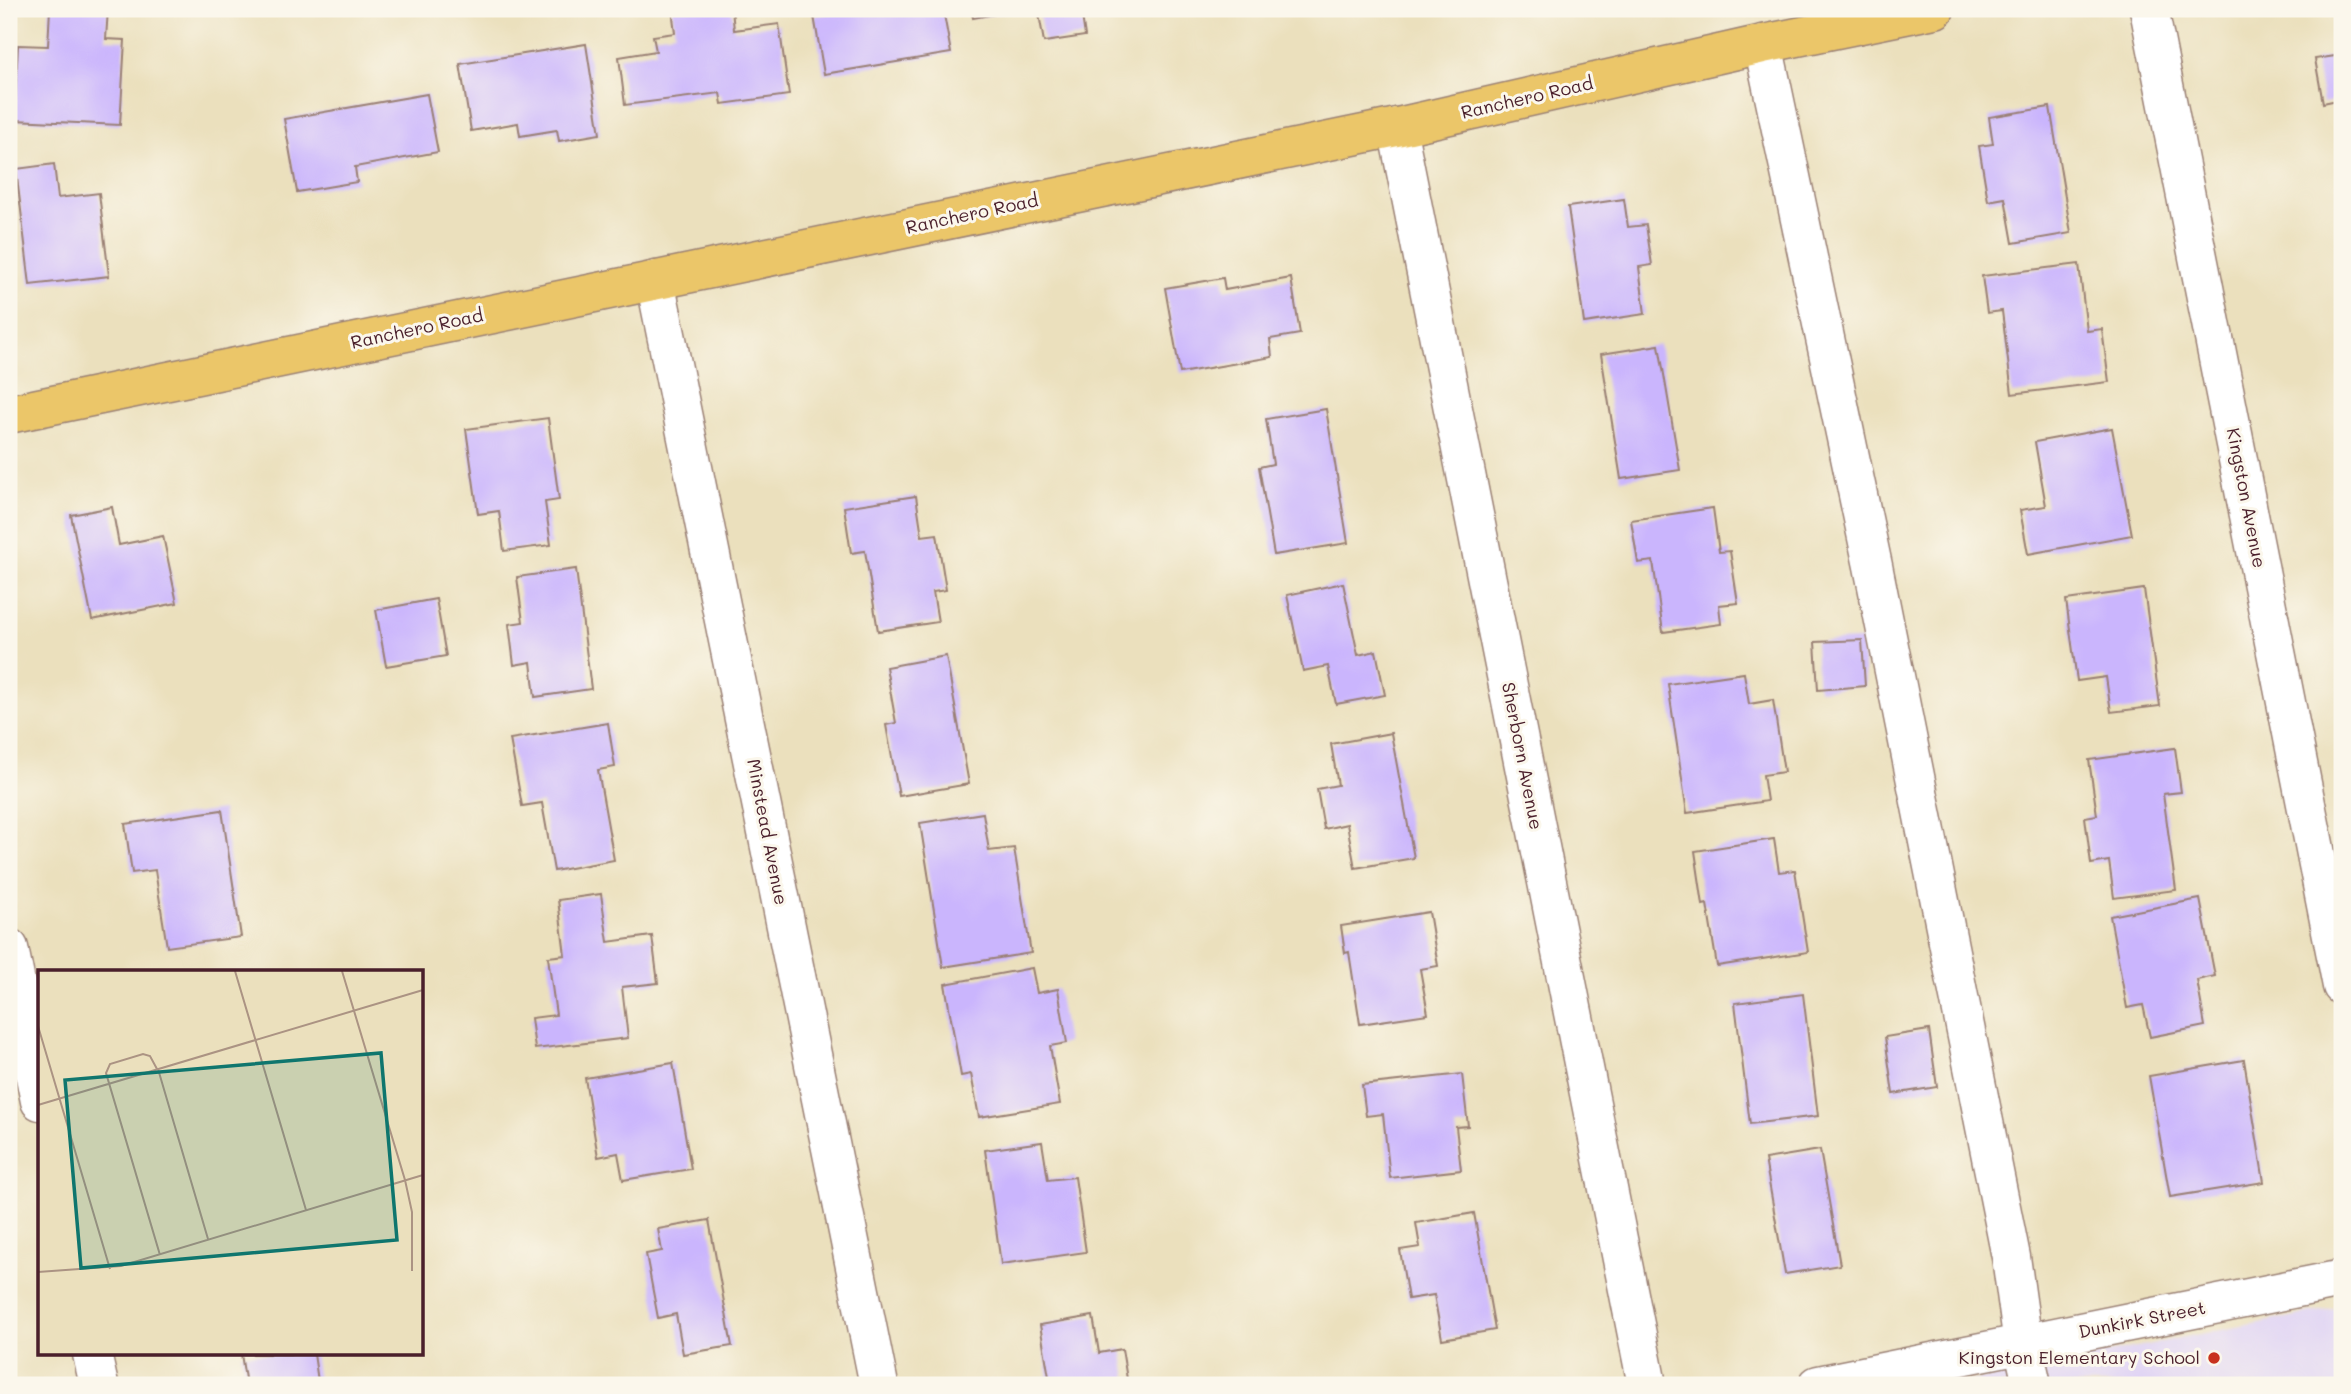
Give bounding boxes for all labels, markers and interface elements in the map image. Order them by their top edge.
street label: Ranchero Road [1458,70,1595,124]
street label: Ranchero Road [903,187,1040,239]
street label: Ranchero Road [348,302,485,354]
street label: Kingston Avenue [2222,426,2272,570]
street label: Sherborn Avenue [1497,680,1549,832]
street label: Minstead Avenue [742,757,794,907]
inset map [38,970,424,1356]
street label: Dunkirk Street [2076,1295,2207,1343]
place label: Kingston Elementary School [1959,1345,2200,1369]
marker: Kingston Elementary School [2206,1350,2222,1366]

